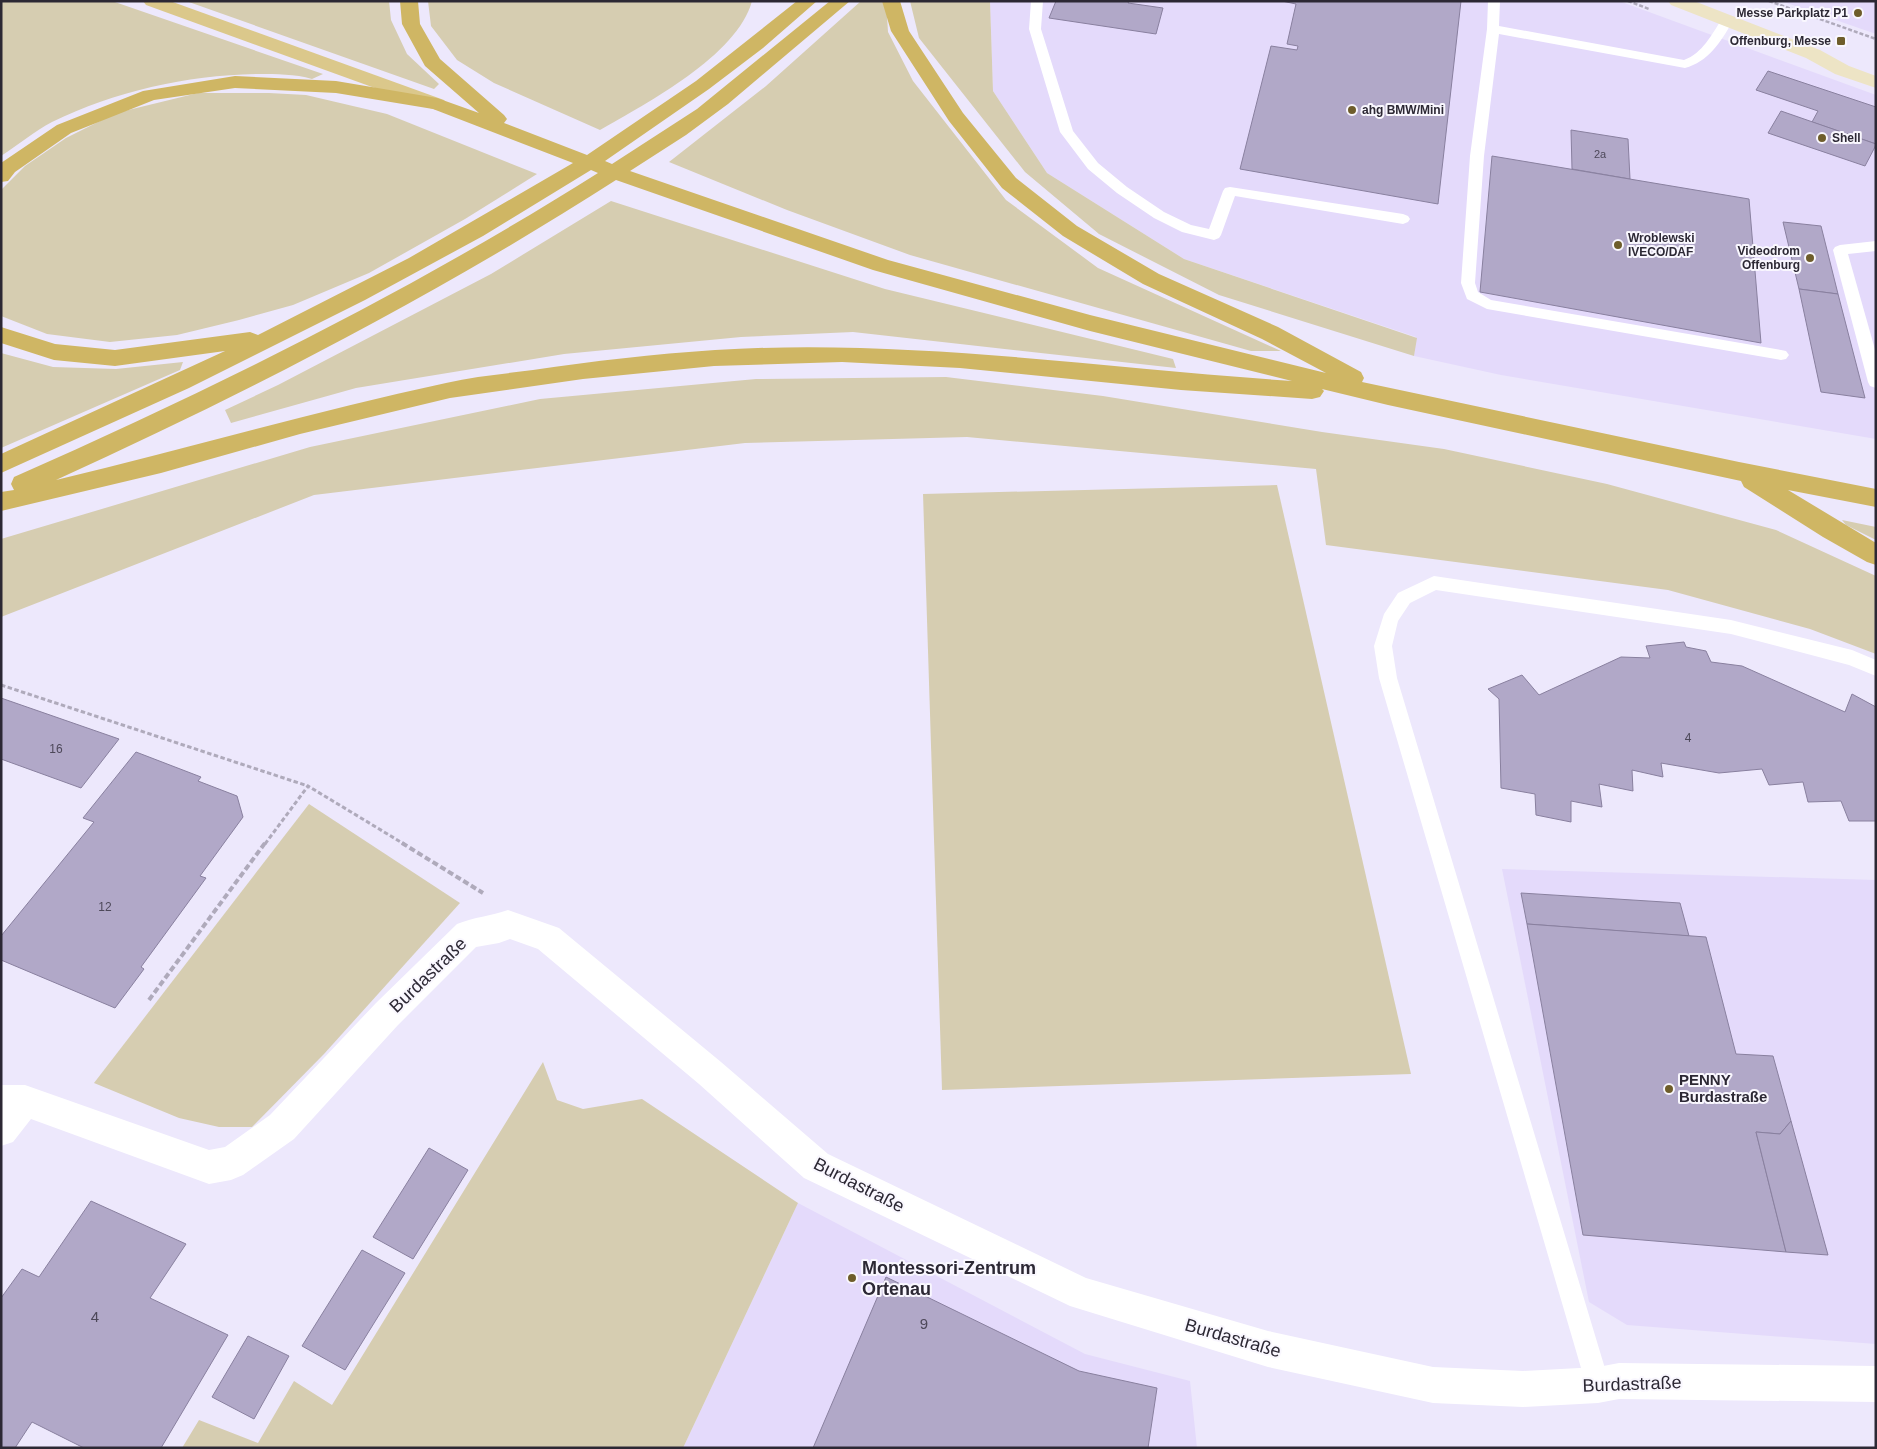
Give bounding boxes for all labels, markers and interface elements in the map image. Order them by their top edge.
place label: Messe Parkplatz P1 [1737,6,1848,20]
marker: Messe Parkplatz P1 [1852,7,1864,19]
place label: Offenburg, Messe [1730,34,1831,48]
marker: Offenburg, Messe [1835,35,1847,47]
place label: ahg BMW/Mini [1362,103,1444,117]
marker: ahg BMW/Mini [1346,104,1358,116]
place label: Shell [1832,131,1861,145]
marker: Shell [1816,132,1828,144]
house number: 2a [1594,148,1607,160]
place label: Wroblewski IVECO/DAF [1628,231,1694,259]
marker: Wroblewski IVECO/DAF [1612,239,1624,251]
place label: Videodrom Offenburg [1738,244,1800,272]
marker: Videodrom Offenburg [1804,252,1816,264]
house number: 4 [1685,731,1692,745]
house number: 16 [49,742,63,756]
house number: 12 [98,900,112,914]
street label: Burdastraße [385,933,471,1017]
place label: PENNY Burdastraße [1679,1071,1767,1105]
marker: PENNY Burdastraße [1663,1083,1675,1095]
street label: Burdastraße [810,1154,908,1216]
place label: Montessori-Zentrum Ortenau [862,1258,1036,1299]
marker: Montessori-Zentrum Ortenau [846,1272,858,1284]
house number: 4 [91,1308,99,1325]
house number: 9 [920,1315,928,1332]
street label: Burdastraße [1183,1315,1283,1361]
street label: Burdastraße [1582,1372,1682,1396]

